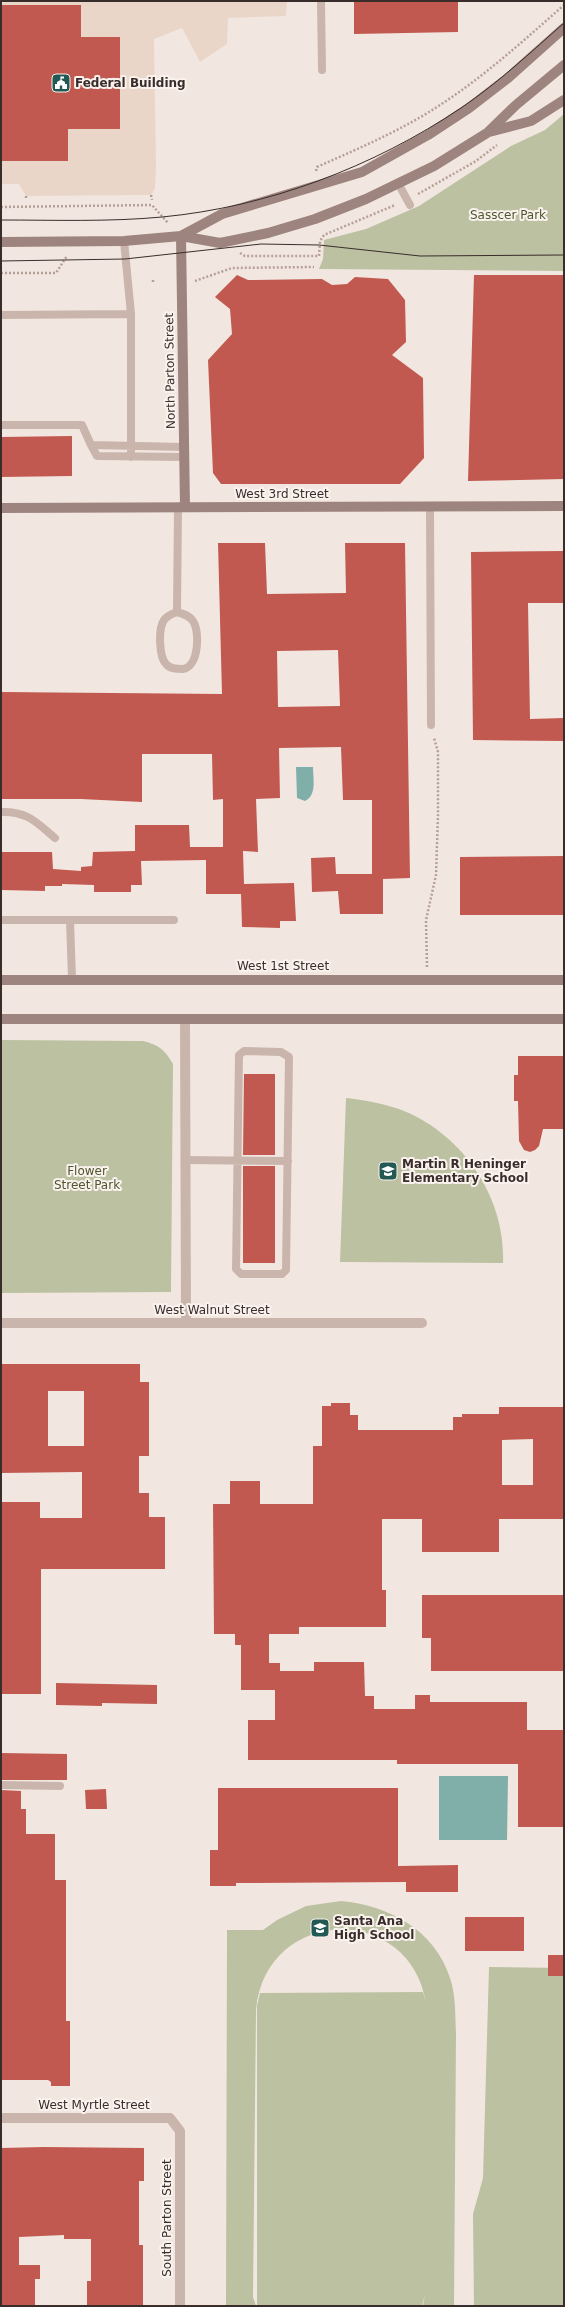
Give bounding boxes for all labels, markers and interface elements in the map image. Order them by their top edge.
public building icon: Federal Building [50,72,72,94]
place label: Federal Building [75,76,186,90]
park label: Sasscer Park [470,208,546,222]
street label: North Parton Street [162,312,178,429]
street label: West 3rd Street [235,487,329,501]
street label: West 1st Street [237,959,329,973]
place label: Martin R Heninger Elementary School [402,1157,528,1185]
school or university icon: Martin R Heninger Elementary School [377,1160,399,1182]
park label: Flower Street Park [54,1164,120,1192]
street label: West Walnut Street [154,1303,270,1317]
place label: Santa Ana High School [334,1914,414,1942]
school or university icon: Santa Ana High School [309,1917,331,1939]
street label: West Myrtle Street [38,2098,150,2112]
street label: South Parton Street [160,2159,174,2277]

